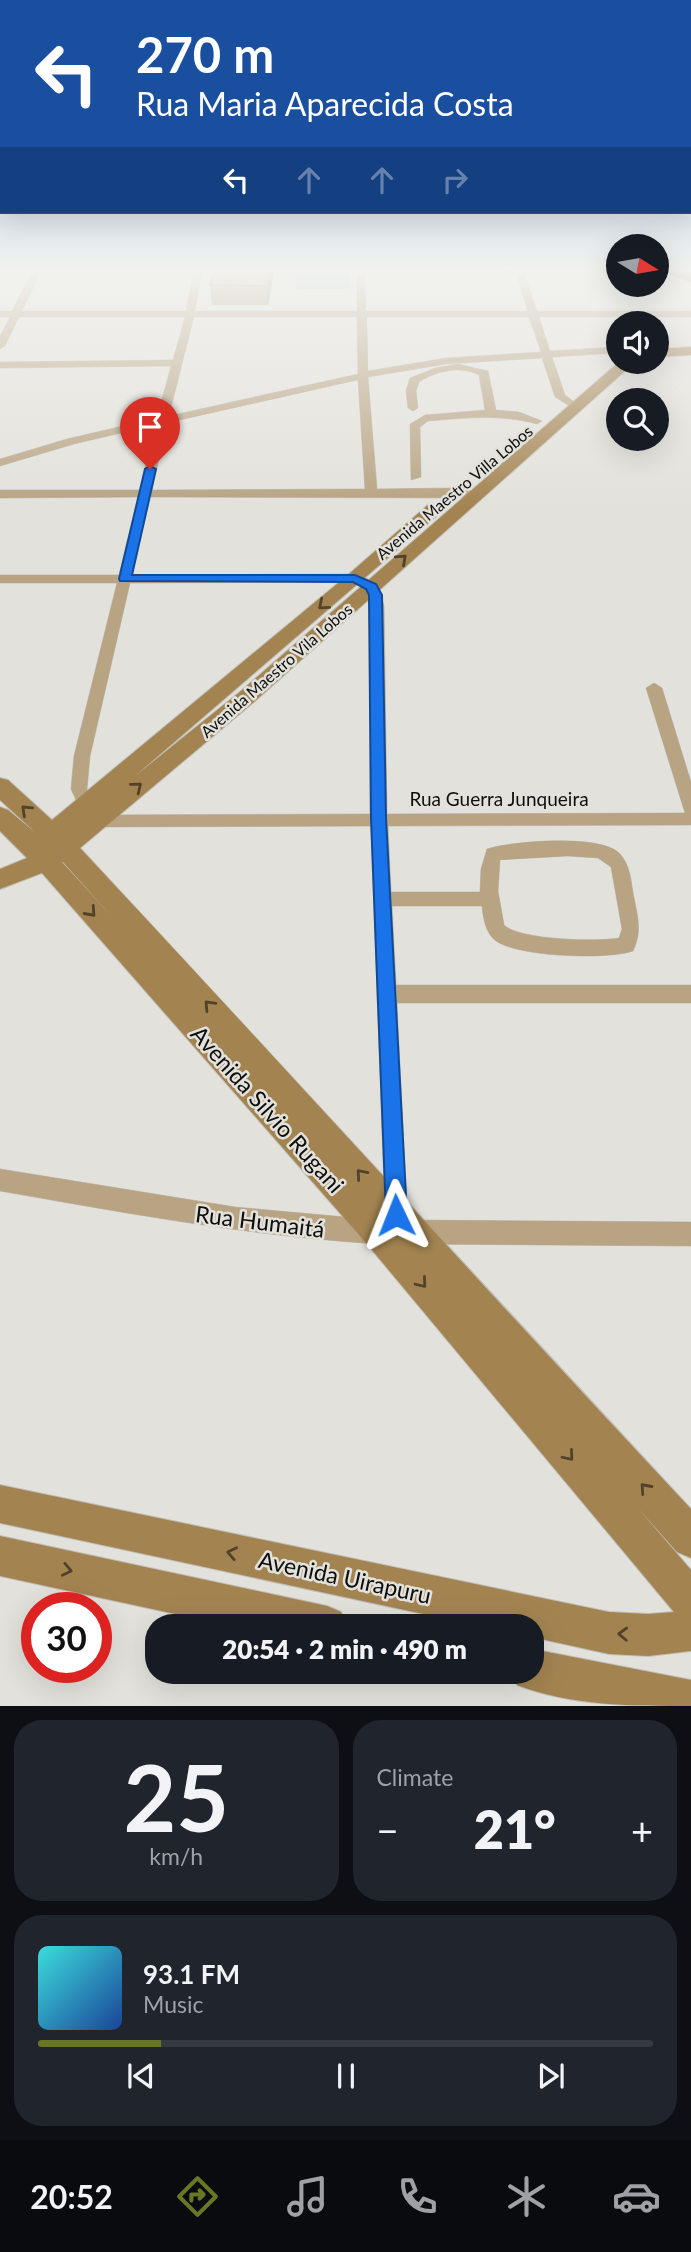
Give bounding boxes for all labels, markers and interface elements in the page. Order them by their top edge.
text: 270 m [136,25,274,83]
icon: left [21,28,112,119]
text: Rua Maria Aparecida Costa [136,84,514,123]
icon: left [217,161,255,199]
icon: ahead [290,161,328,199]
icon: ahead [363,161,401,199]
icon: right [436,161,474,199]
north arrow [606,234,668,298]
map controls [606,234,669,451]
button: sound [606,311,669,374]
button: search [606,388,669,451]
pin [120,397,180,469]
icon: arrive [131,408,169,446]
street label: Avenida Maestro Villa Lobos [372,421,536,563]
one-way arrow [394,555,407,567]
one-way arrow [319,597,332,609]
street label: Avenida Maestro Vila Lobos [196,599,356,741]
one-way arrow [129,783,141,796]
street label: Rua Guerra Junqueira [409,787,589,810]
one-way arrow [21,806,34,819]
one-way arrow [83,904,95,917]
one-way arrow [204,1000,217,1013]
street label: Avenida Silvio Rugani [186,1020,350,1198]
one-way arrow [357,1169,369,1182]
position arrow [359,1178,433,1252]
street label: Rua Humaitá [194,1199,326,1243]
one-way arrow [414,1274,426,1287]
one-way arrow [561,1448,573,1461]
one-way arrow [641,1483,653,1496]
street label: Avenida Uirapuru [256,1545,434,1609]
one-way arrow [226,1547,238,1562]
one-way arrow [61,1562,73,1577]
speed limit sign: 30 [21,1592,112,1683]
one-way arrow [617,1626,628,1641]
text: 20:54 · 2 min · 490 m [222,1633,467,1665]
text: 25 [123,1742,229,1851]
text: Climate [377,1763,453,1791]
text: 21° [474,1798,556,1860]
text: − [377,1807,399,1853]
text: + [631,1807,653,1853]
text: km/h [149,1842,203,1870]
text: 93.1 FM [143,1958,240,1990]
text: Music [143,1990,203,2018]
icon: previous [122,2057,160,2095]
icon: pause [327,2057,365,2095]
icon: next [532,2057,570,2095]
icon: directions [173,2172,222,2221]
icon: music [283,2172,332,2221]
icon: phone [393,2172,442,2221]
icon: climate [502,2172,551,2221]
icon: car [612,2172,661,2221]
text: 20:52 [30,2177,113,2216]

